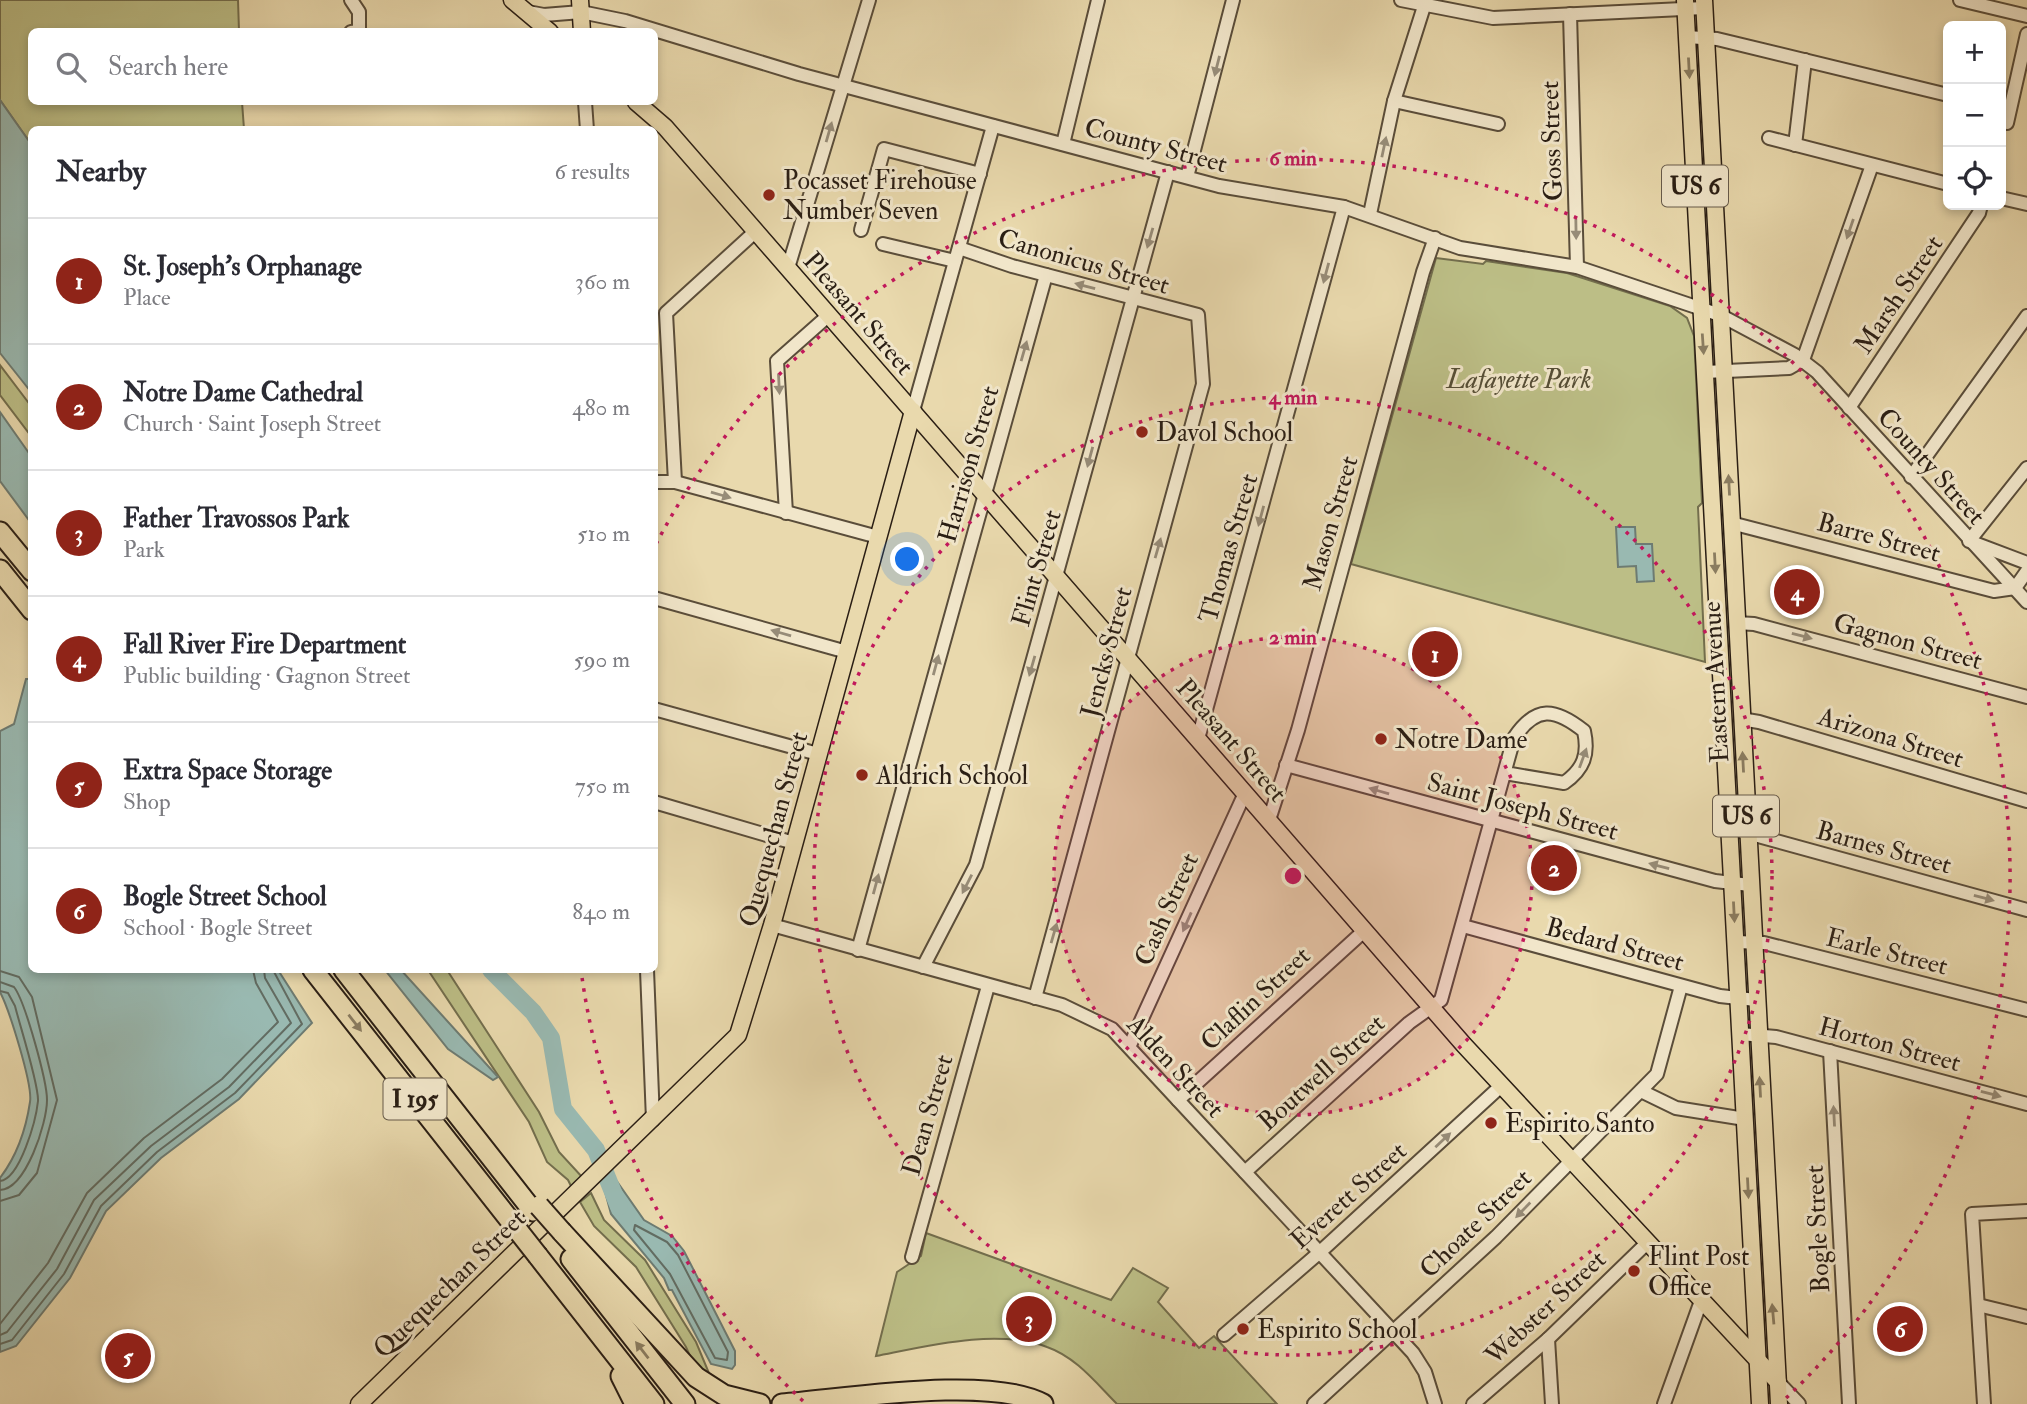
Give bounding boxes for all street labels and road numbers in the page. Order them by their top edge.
street label: Goss Street [1534,80,1570,202]
street label: County Street [1081,112,1231,180]
road number: US 6 [1662,166,1728,206]
street label: Canonicus Street [994,222,1173,302]
street label: Marsh Street [1848,229,1950,360]
street label: Pleasant Street [796,246,920,382]
street label: Harrison Street [931,382,1007,546]
street label: County Street [1870,402,1992,532]
street label: Mason Street [1296,452,1365,594]
street label: Thomas Street [1192,470,1265,626]
street label: Flint Street [1005,506,1069,630]
street label: Barre Street [1814,506,1944,570]
street label: Jencks Street [1074,583,1140,722]
street label: Eastern Avenue [1696,600,1736,763]
street label: Gagnon Street [1830,607,1986,677]
street label: Pleasant Street [1169,673,1293,809]
street label: Arizona Street [1813,700,1967,775]
street label: Quequechan Street [733,728,815,930]
street label: Saint Joseph Street [1424,766,1622,849]
road number: US 6 [1713,796,1779,836]
street label: Barnes Street [1813,815,1955,881]
street label: Cash Street [1128,848,1206,971]
street label: Bedard Street [1542,911,1687,979]
street label: Earle Street [1822,921,1951,983]
street label: Claflin Street [1194,940,1317,1058]
street label: Boutwell Street [1252,1007,1392,1138]
street label: Alden Street [1119,1008,1231,1125]
street label: Horton Street [1815,1011,1964,1079]
street label: Dean Street [895,1051,960,1179]
road number: I 195 [384,1078,446,1120]
street label: Everett Street [1284,1135,1413,1256]
street label: Choate Street [1413,1162,1538,1285]
street label: Bogle Street [1799,1164,1837,1294]
street label: Quequechan Street [366,1203,533,1365]
street label: Webster Street [1478,1244,1613,1373]

